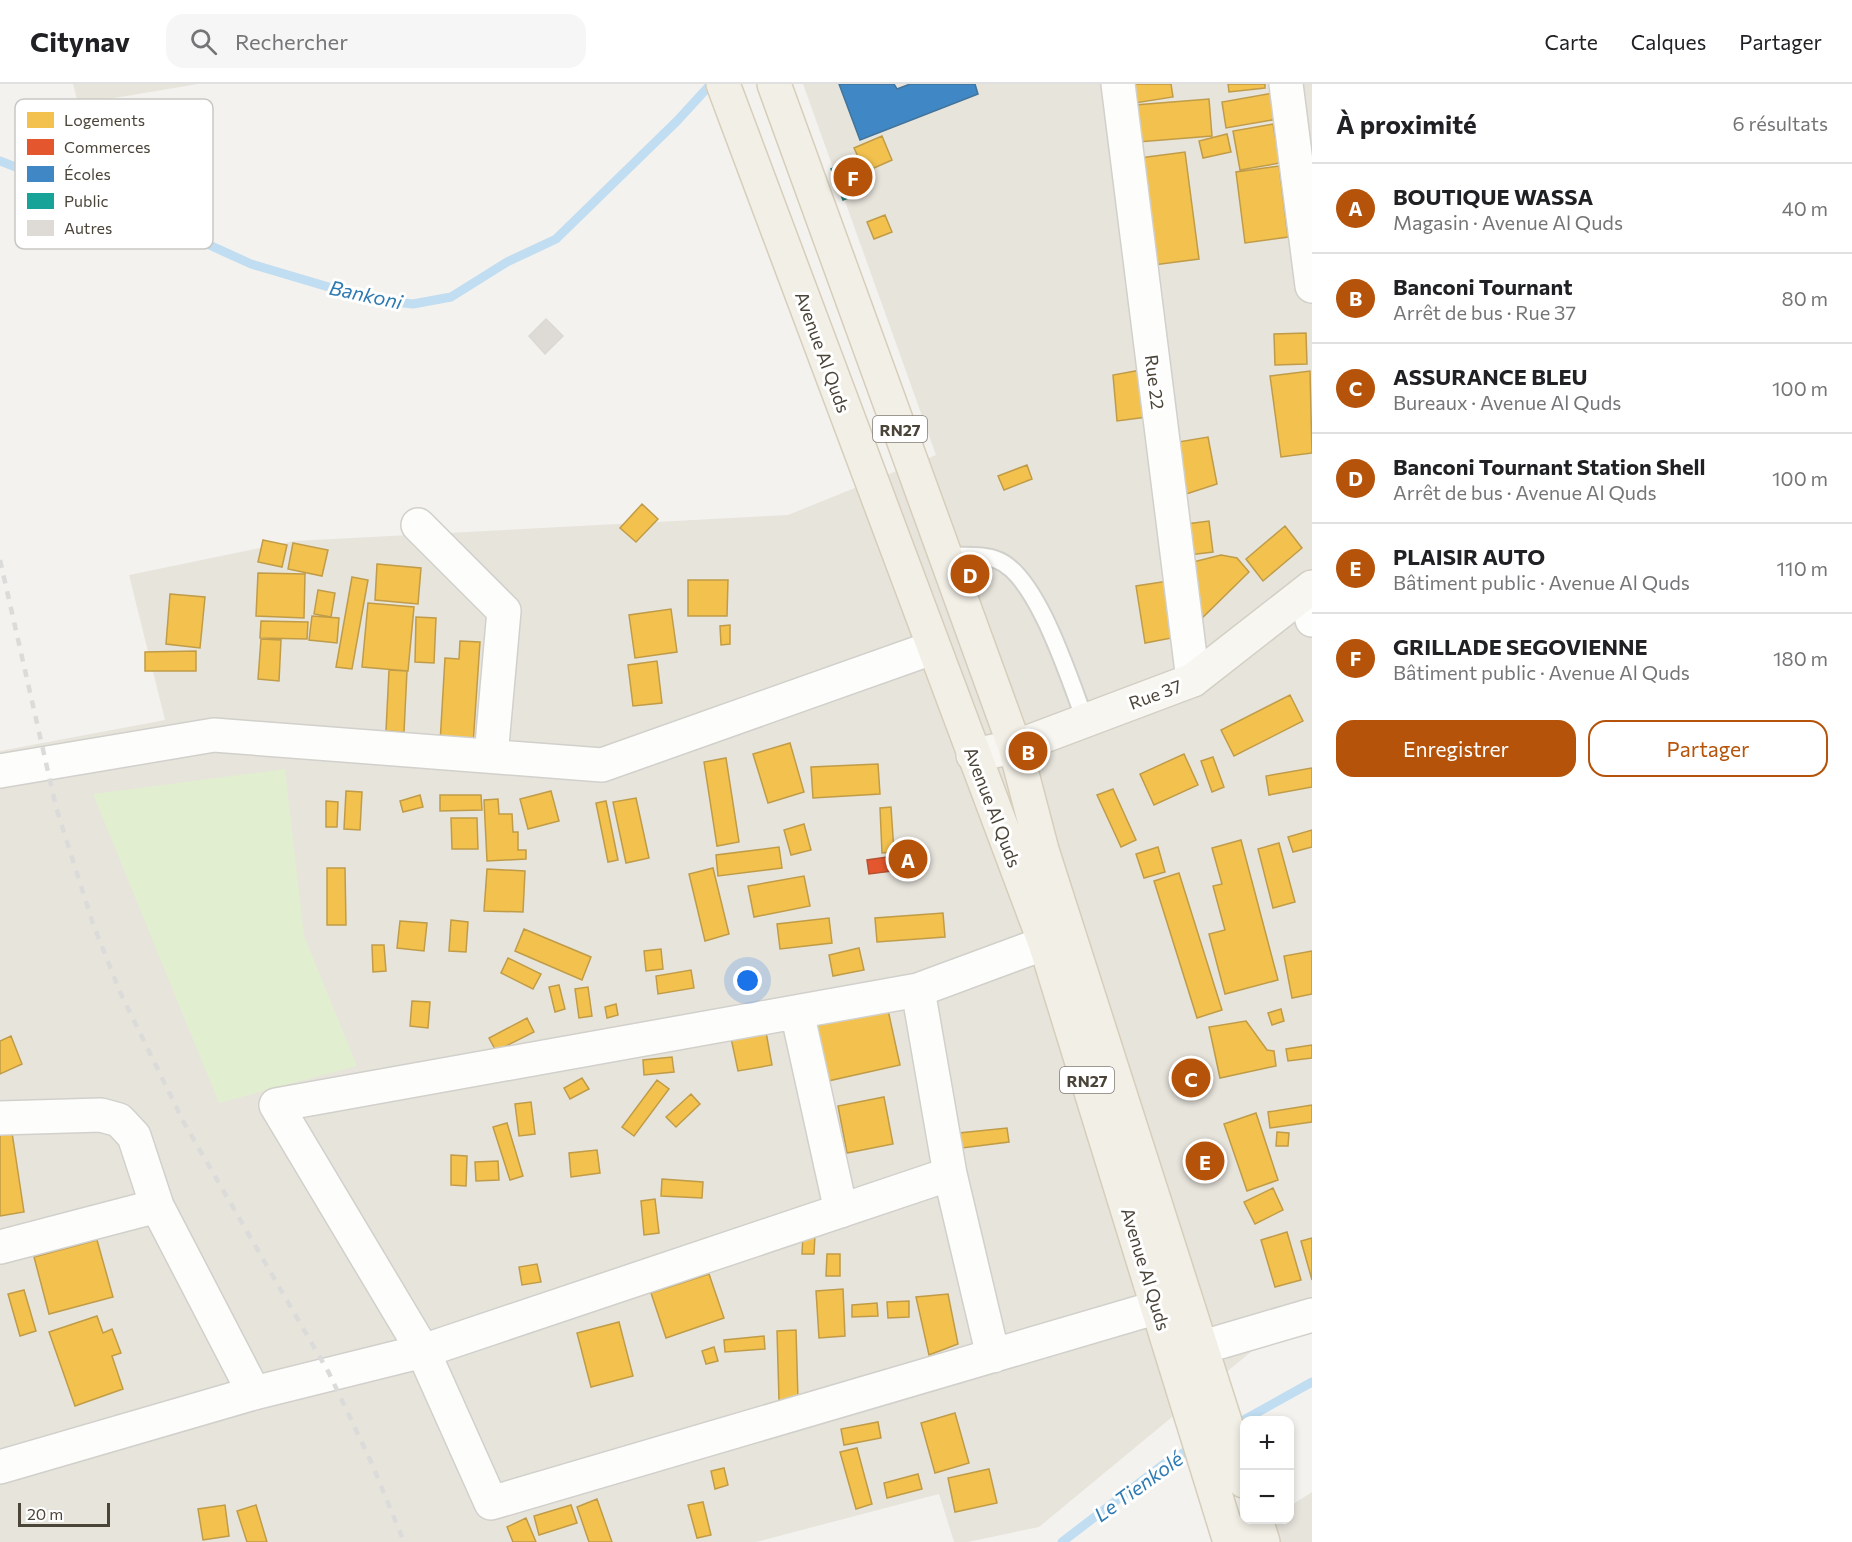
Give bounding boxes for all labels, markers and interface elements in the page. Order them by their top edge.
search box [166,14,586,68]
text: Citynav [30,24,130,58]
icon: search [187,25,220,58]
text: Rechercher [235,28,348,55]
text: Carte [1545,29,1598,54]
text: Calques [1631,29,1706,54]
text: Partager [1739,29,1822,54]
legend [15,99,213,249]
text: À proximité [1336,108,1477,139]
text: Logements [64,110,145,129]
text: 6 résultats [1733,111,1828,135]
text: Commerces [64,137,151,156]
pin: F [834,154,872,200]
text: Écoles [64,164,111,183]
text: BOUTIQUE WASSA [1393,183,1593,210]
text: Public [64,191,109,210]
text: A [1348,196,1363,220]
text: 40 m [1782,196,1828,220]
text: Magasin · Avenue Al Quds [1393,210,1623,234]
text: Autres [64,218,112,237]
text: Banconi Tournant [1393,273,1572,300]
water label: Bankoni [327,275,405,314]
text: B [1349,286,1362,310]
text: 80 m [1782,286,1828,310]
street label: Avenue Al Quds [791,288,855,416]
text: Arrêt de bus · Rue 37 [1393,300,1576,324]
street label: Rue 22 [1141,353,1169,411]
text: ASSURANCE BLEU [1393,363,1588,390]
text: C [1349,376,1362,400]
text: 100 m [1772,376,1828,400]
text: Bureaux · Avenue Al Quds [1393,390,1621,414]
road number: RN27 [873,416,927,442]
text: Banconi Tournant Station Shell [1393,453,1706,480]
text: D [1348,466,1363,490]
text: 100 m [1772,466,1828,490]
text: Arrêt de bus · Avenue Al Quds [1393,480,1657,504]
text: PLAISIR AUTO [1393,543,1545,570]
pin: D [950,552,990,596]
text: E [1350,556,1361,580]
text: 110 m [1777,556,1828,580]
text: Bâtiment public · Avenue Al Quds [1393,570,1690,594]
text: GRILLADE SEGOVIENNE [1393,633,1648,660]
text: F [1350,646,1361,670]
text: 180 m [1773,646,1828,670]
text: Bâtiment public · Avenue Al Quds [1393,660,1690,684]
street label: Rue 37 [1126,674,1184,714]
button: Enregistrer [1336,720,1576,777]
button: Partager [1588,720,1828,777]
pin: B [1008,728,1048,774]
street label: Avenue Al Quds [960,744,1026,870]
pin: A [888,836,928,882]
your location [733,966,762,995]
pin: C [1172,1056,1210,1100]
road number: RN27 [1060,1067,1114,1093]
pin: E [1186,1138,1224,1184]
street label: Avenue Al Quds [1117,1205,1175,1333]
map controls [1240,1416,1294,1524]
button: + [1240,1416,1294,1470]
water label: Le Tienkolé [1089,1446,1187,1526]
button: − [1240,1470,1294,1524]
scale bar [18,1500,110,1528]
text: 20 m [27,1504,63,1523]

